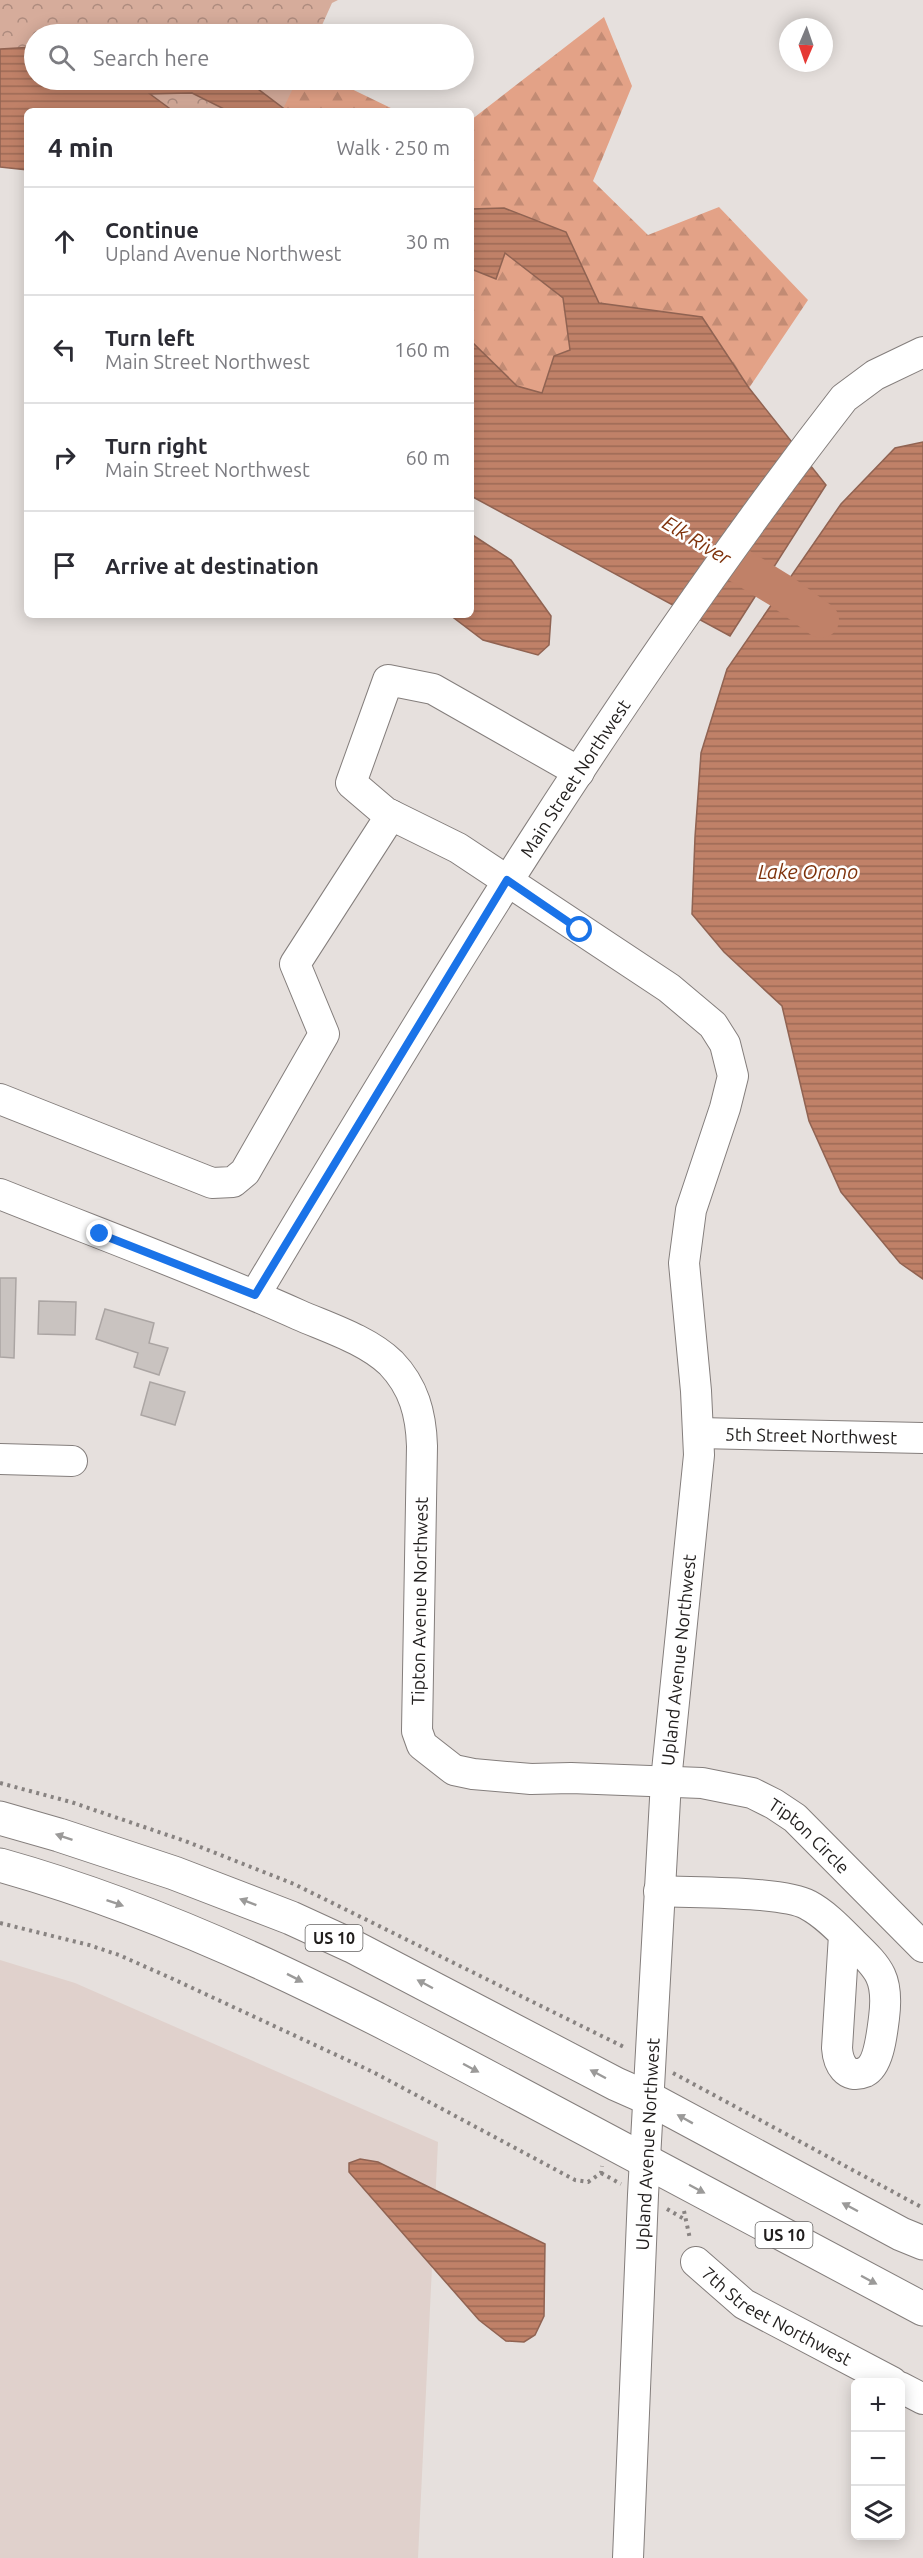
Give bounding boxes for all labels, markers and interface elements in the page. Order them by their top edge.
north arrow [779,18,833,72]
search box [24,24,474,90]
icon: search [45,41,78,74]
text: Search here [93,45,209,70]
text: 4 min [48,133,114,162]
text: Walk · 250 m [337,136,450,159]
text: Continue [105,217,199,242]
icon: ahead [48,225,81,258]
text: 30 m [406,230,450,253]
text: Upland Avenue Northwest [105,242,341,265]
text: Turn left [105,325,195,350]
icon: left [48,333,81,366]
text: 160 m [394,338,450,361]
text: Main Street Northwest [105,350,310,373]
text: Turn right [105,433,207,458]
icon: right [48,441,81,474]
text: 60 m [406,446,450,469]
text: Main Street Northwest [105,458,310,481]
water label: Elk River [659,511,737,570]
icon: arrive [48,549,81,582]
text: Arrive at destination [105,553,319,578]
street label: Main Street Northwest [516,695,634,861]
water label: Lake Orono [758,860,858,883]
route start [566,916,592,942]
route end [86,1220,112,1246]
street label: 5th Street Northwest [725,1424,897,1447]
street label: Tipton Avenue Northwest [407,1497,431,1705]
street label: Upland Avenue Northwest [657,1553,699,1767]
street label: Tipton Circle [765,1794,854,1877]
one-way arrow [55,1832,73,1841]
one-way arrow [239,1896,257,1906]
one-way arrow [107,1898,125,1908]
road number: US 10 [306,1925,362,1951]
one-way arrow [287,1973,304,1983]
one-way arrow [416,1979,433,1989]
street label: Upland Avenue Northwest [631,2037,663,2251]
one-way arrow [462,2063,479,2073]
one-way arrow [589,2069,606,2079]
one-way arrow [676,2114,693,2124]
one-way arrow [689,2184,706,2194]
one-way arrow [841,2202,858,2212]
road number: US 10 [756,2222,812,2248]
street label: 7th Street Northwest [698,2262,855,2369]
one-way arrow [861,2275,878,2285]
map controls [851,2378,905,2540]
button: + [851,2378,905,2432]
button: − [851,2432,905,2486]
button: layers [851,2486,905,2540]

